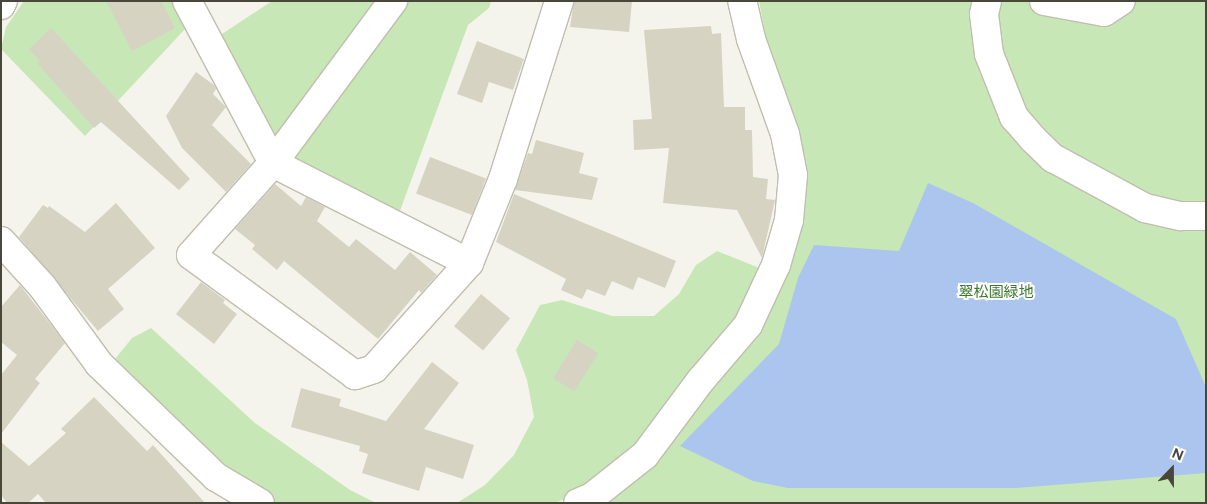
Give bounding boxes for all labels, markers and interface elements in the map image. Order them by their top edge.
park label: 翠松園緑地 [959,284,1033,302]
north arrow [1147,444,1197,494]
text: N [1170,445,1186,465]

